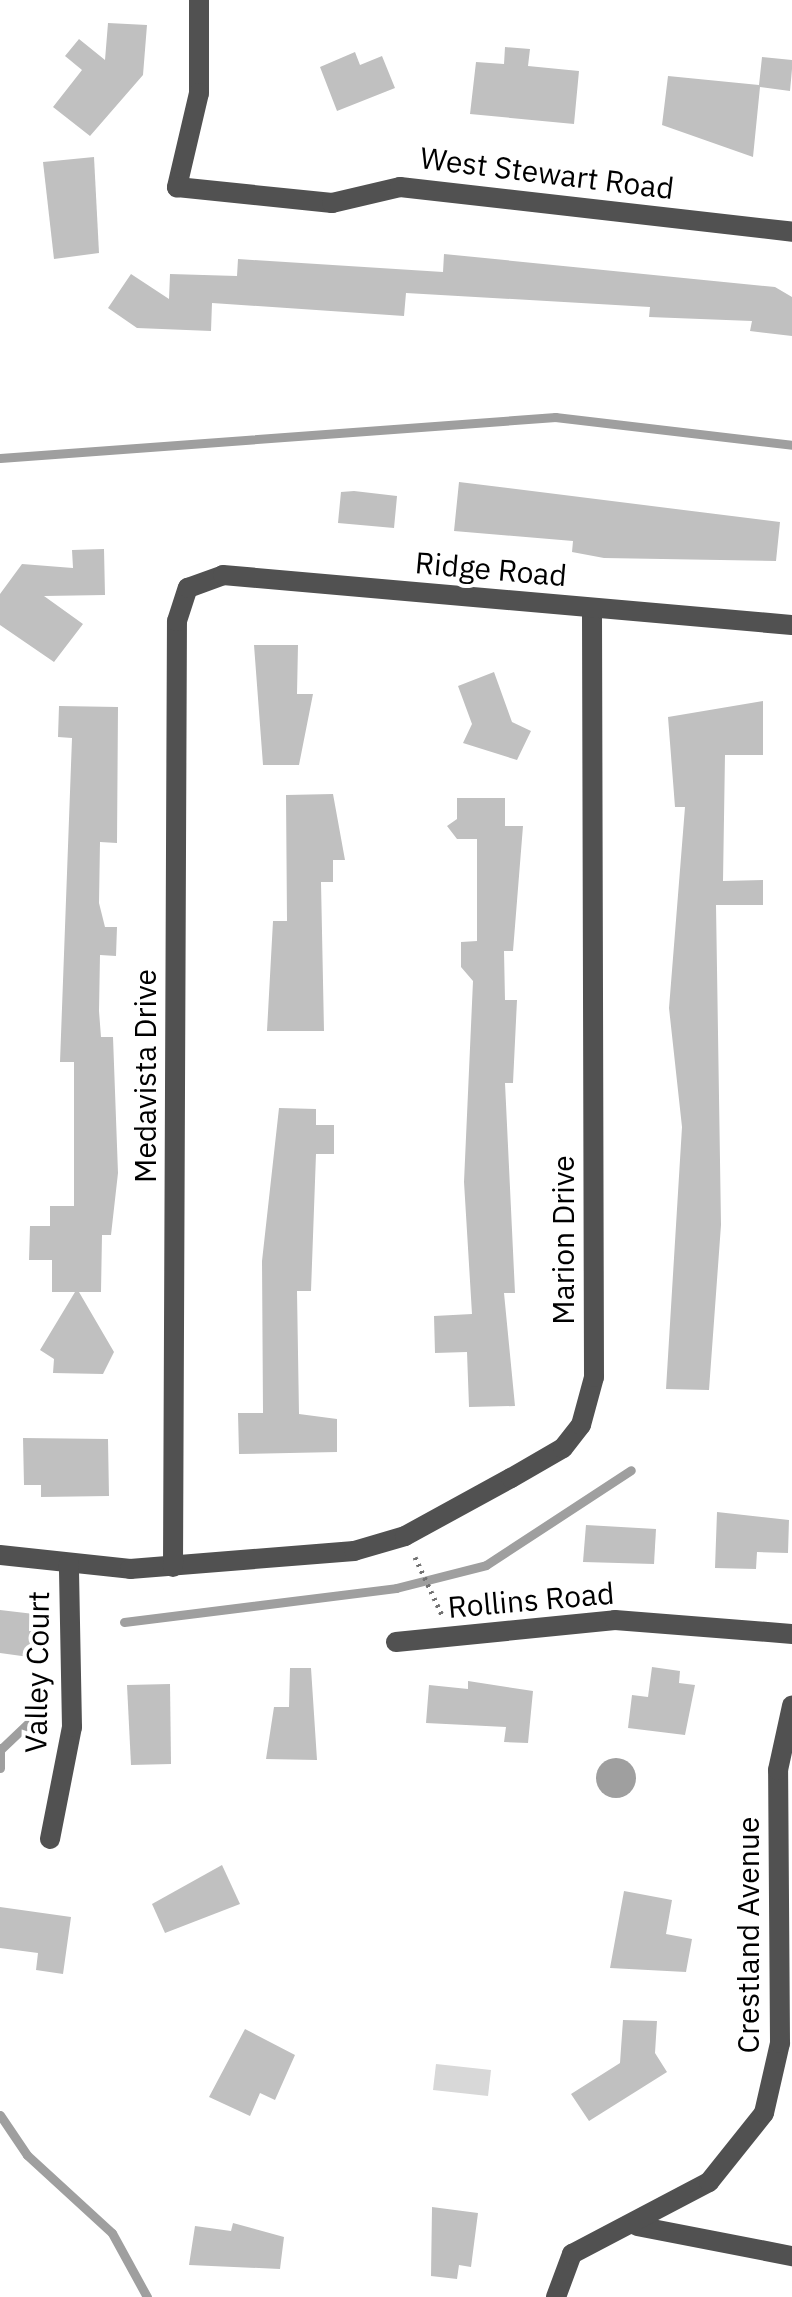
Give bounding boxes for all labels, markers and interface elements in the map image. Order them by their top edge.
street label: West Stewart Road [418,140,676,206]
street label: Ridge Road [414,544,568,594]
street label: Medavista Drive [127,969,163,1183]
street label: Marion Drive [545,1155,581,1325]
street label: Rollins Road [446,1575,616,1625]
street label: Valley Court [18,1591,56,1753]
street label: Crestland Avenue [730,1817,766,2053]

